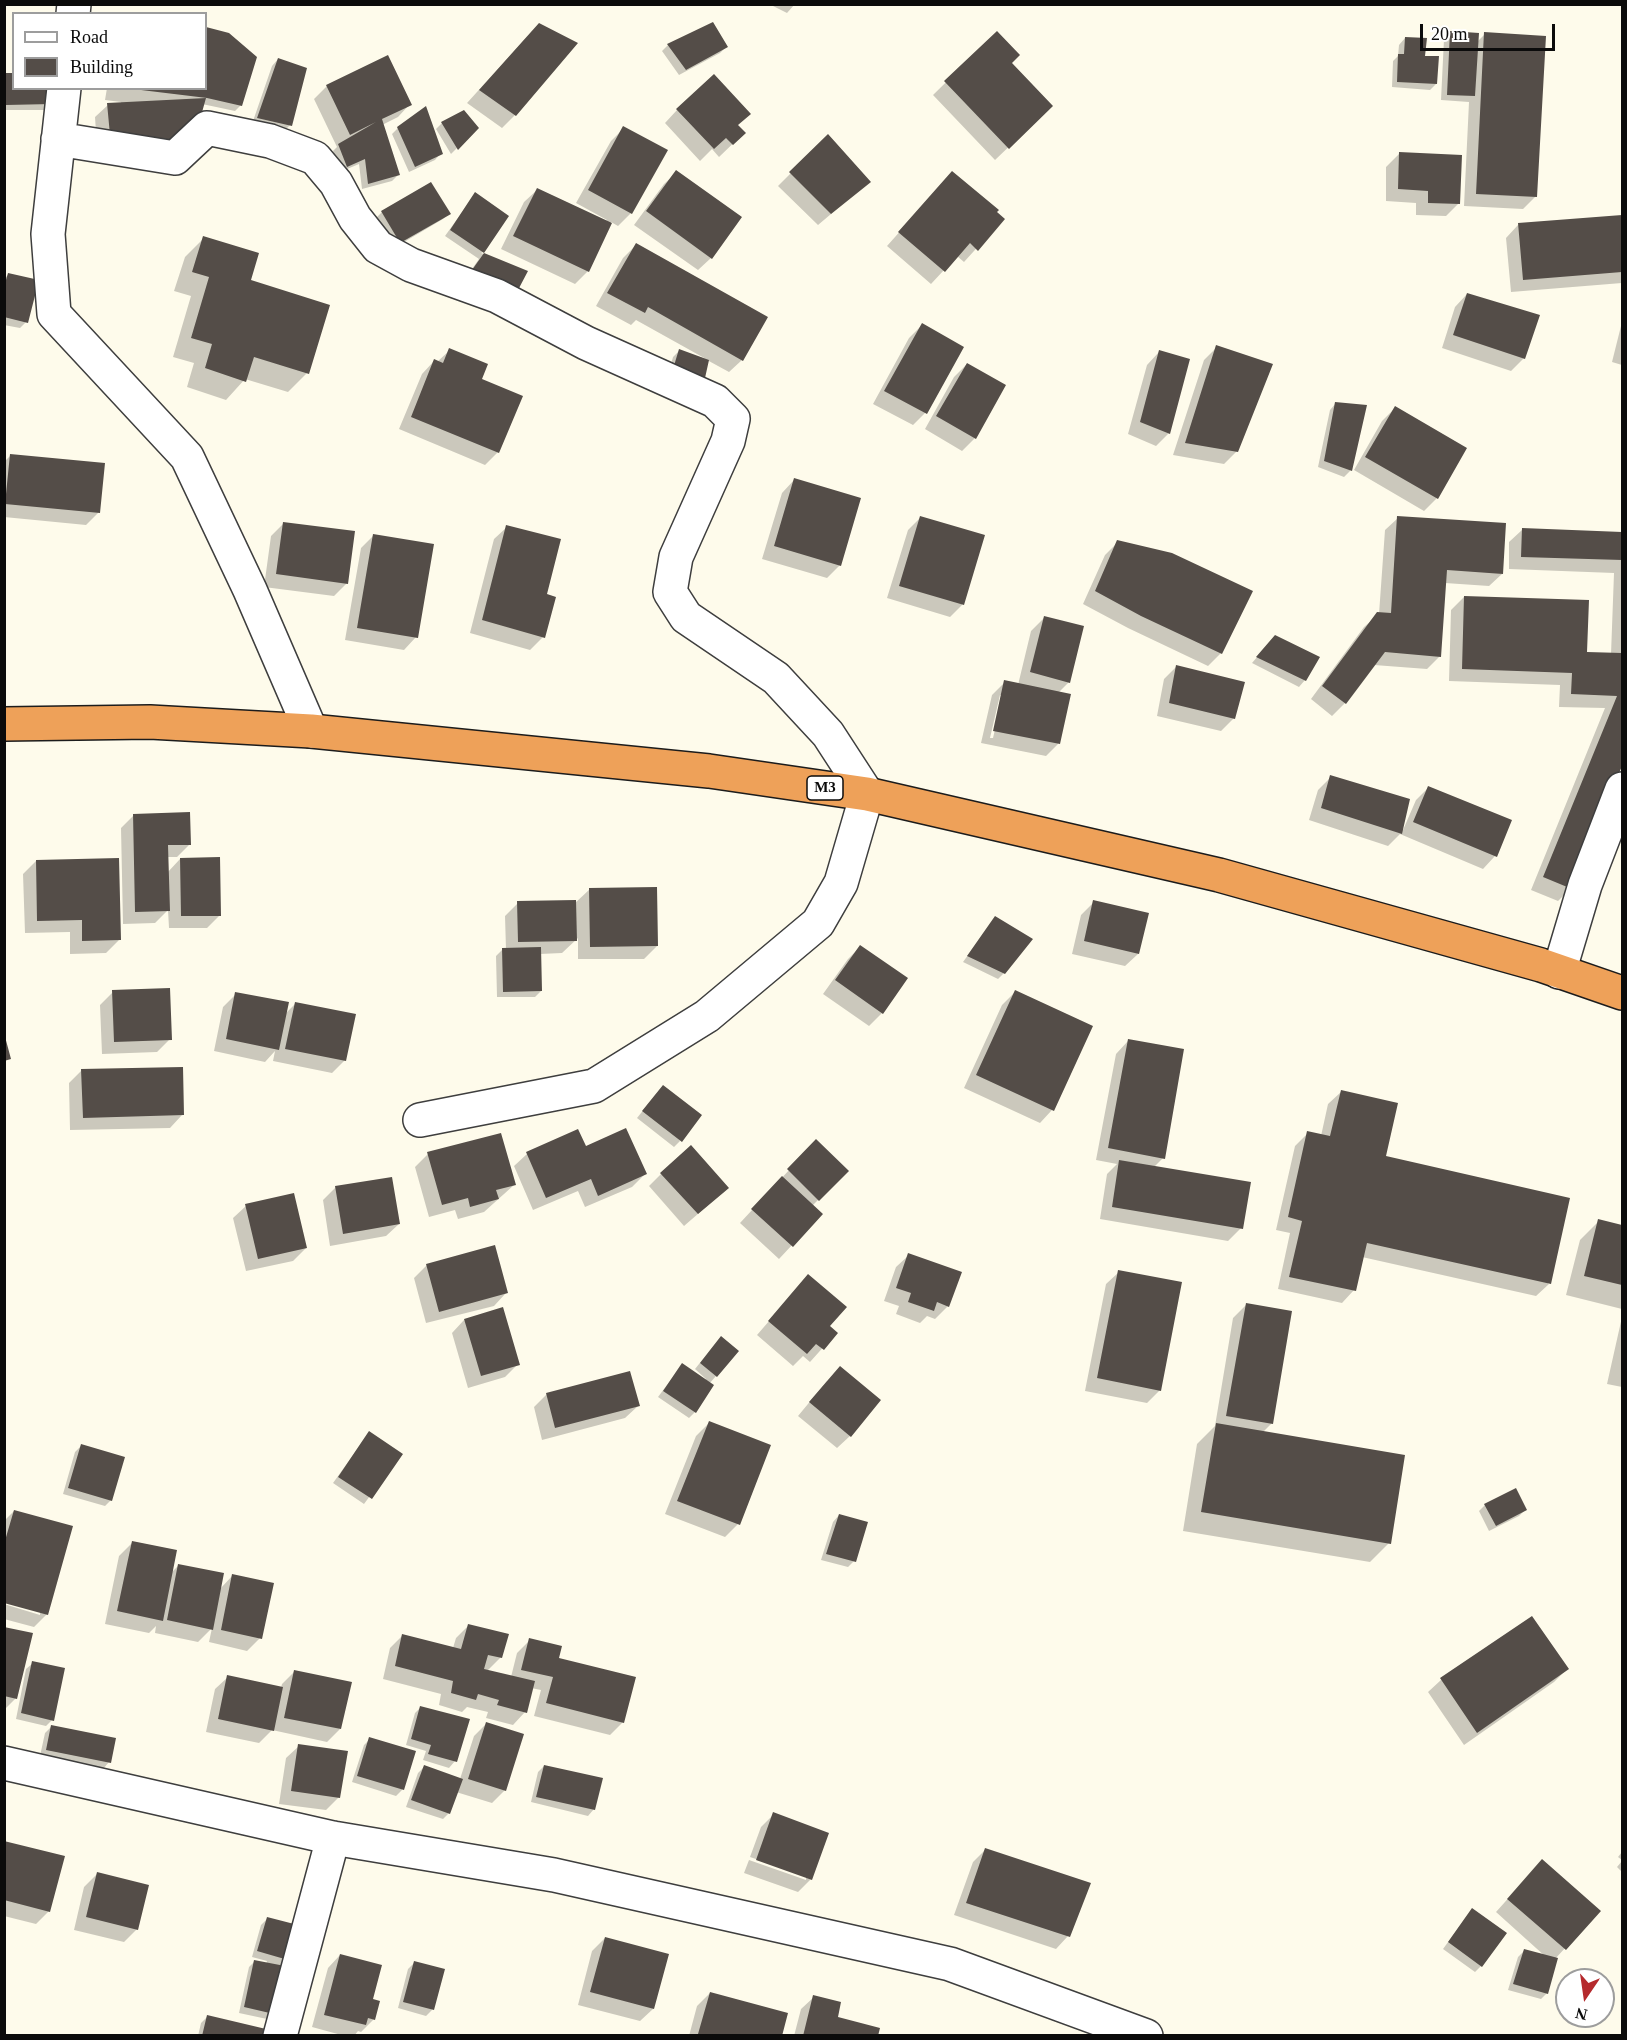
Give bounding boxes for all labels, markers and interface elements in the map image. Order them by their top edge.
legend [12,12,207,90]
scale bar [1423,12,1558,50]
text: 20 m [1431,24,1468,44]
text: Road [70,27,108,47]
text: Building [70,57,133,77]
road number: M3 [807,776,843,800]
north arrow [1555,1968,1615,2028]
text: N [1574,2004,1589,2024]

